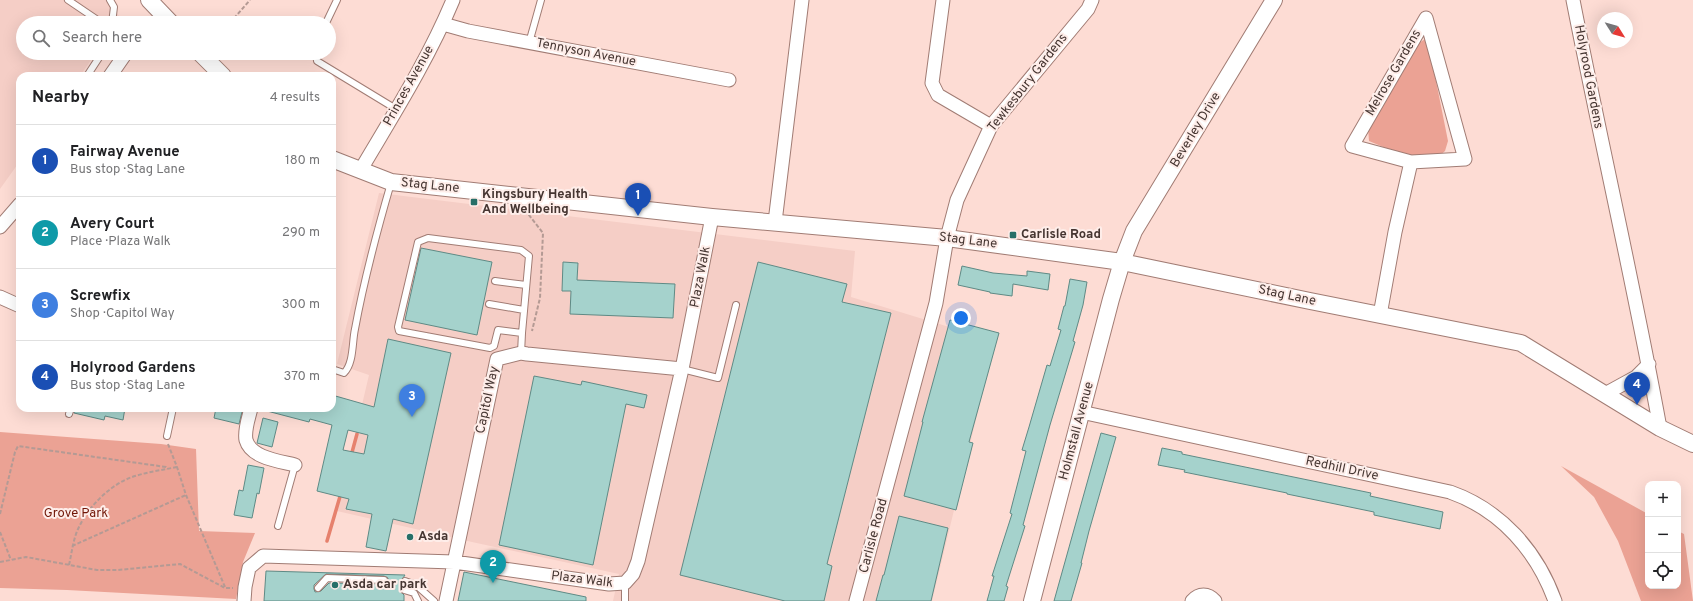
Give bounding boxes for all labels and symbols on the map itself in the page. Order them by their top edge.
north arrow [1597,12,1633,48]
street label: Holyrood Gardens [1570,24,1606,130]
street label: Melrose Gardens [1363,27,1425,119]
street label: Tewkesbury Gardens [985,31,1071,135]
street label: Tennyson Avenue [535,35,637,71]
street label: Princes Avenue [380,43,438,129]
street label: Beverley Drive [1167,89,1225,171]
street label: Stag Lane [400,175,460,197]
pin: 1 [625,183,651,216]
place label: Kingsbury Health And Wellbeing [482,187,588,218]
marker: Kingsbury Health And Wellbeing [469,197,479,207]
place label: Carlisle Road [1021,227,1101,243]
street label: Stag Lane [938,229,998,253]
marker: Carlisle Road [1008,230,1018,240]
street label: Plaza Walk [687,245,715,309]
street label: Stag Lane [1257,282,1317,310]
your location [951,308,971,328]
street label: Capitol Way [473,365,503,435]
pin: 4 [1624,372,1650,405]
street label: Holmstall Avenue [1056,380,1098,482]
pin: 3 [399,384,425,417]
street label: Redhill Drive [1304,453,1380,485]
street label: Carlisle Road [856,497,892,575]
park label: Grove Park [44,506,108,522]
place label: Asda [418,529,448,545]
marker: Asda [405,532,415,542]
pin: 2 [480,550,506,583]
street label: Plaza Walk [550,568,614,592]
place label: Asda car park [343,577,427,593]
marker: Asda car park [330,580,340,590]

